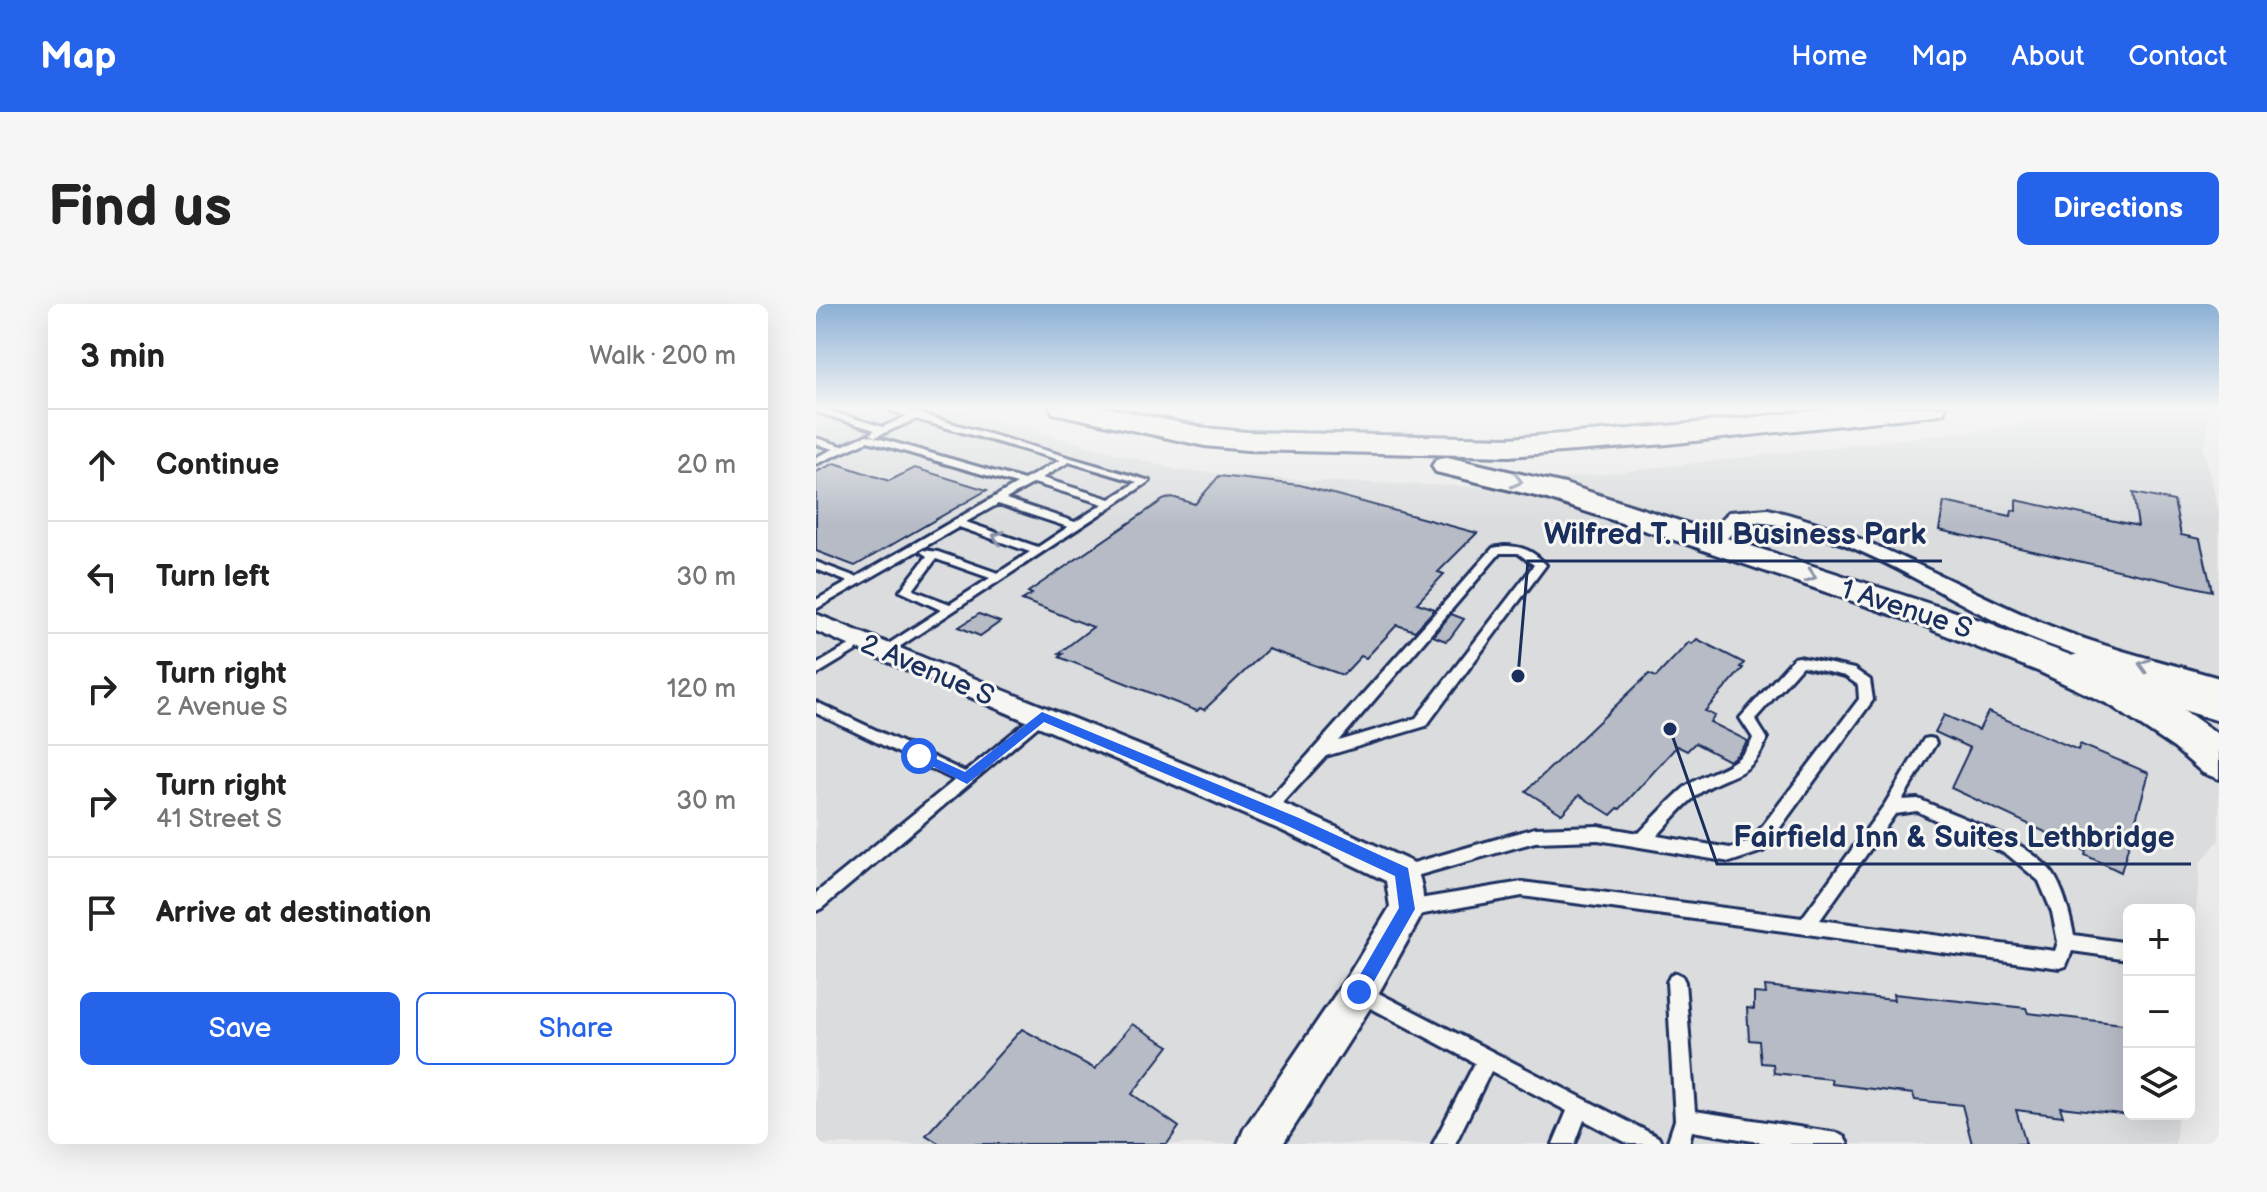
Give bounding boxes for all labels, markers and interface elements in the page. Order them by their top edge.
text: Map [40,34,116,79]
text: Home [1791,40,1867,73]
text: Map [1911,40,1968,73]
text: About [2012,40,2084,73]
text: Contact [2128,40,2227,73]
button: Directions [2017,172,2219,245]
text: Find us [48,175,232,242]
text: 3 min [80,336,165,377]
text: Walk · 200 m [589,341,736,372]
icon: ahead [80,443,124,487]
text: Continue [156,447,279,483]
text: 20 m [677,450,736,481]
one-way arrow [1510,472,1524,489]
callout: Wilfred T. Hill Business Park [1528,507,1942,561]
text: Wilfred T. Hill Business Park [1544,517,1926,553]
one-way arrow [992,531,1006,547]
icon: left [80,555,124,599]
text: Turn left [156,559,270,595]
text: 30 m [676,562,736,593]
one-way arrow [1804,567,1818,583]
street label: 1 Avenue S [1837,573,1976,646]
street label: 2 Avenue S [856,627,999,713]
text: Turn right [156,656,287,692]
one-way arrow [2138,658,2151,674]
icon: right [80,667,124,711]
text: 120 m [667,674,736,705]
text: 2 Avenue S [156,692,288,723]
route start [901,738,937,774]
text: Turn right [156,768,287,804]
icon: right [80,779,124,823]
text: 30 m [676,786,736,817]
text: 41 Street S [156,804,282,835]
callout: Fairfield Inn & Suites Lethbridge [1717,810,2191,864]
text: Fairfield Inn & Suites Lethbridge [1733,820,2175,856]
icon: arrive [80,891,124,935]
text: Arrive at destination [156,895,432,931]
map controls [2123,904,2195,1120]
button: + [2123,904,2195,976]
route end [1341,974,1377,1010]
button: − [2123,976,2195,1048]
button: Save [80,992,400,1065]
button: Share [416,992,736,1065]
button: layers [2123,1048,2195,1120]

